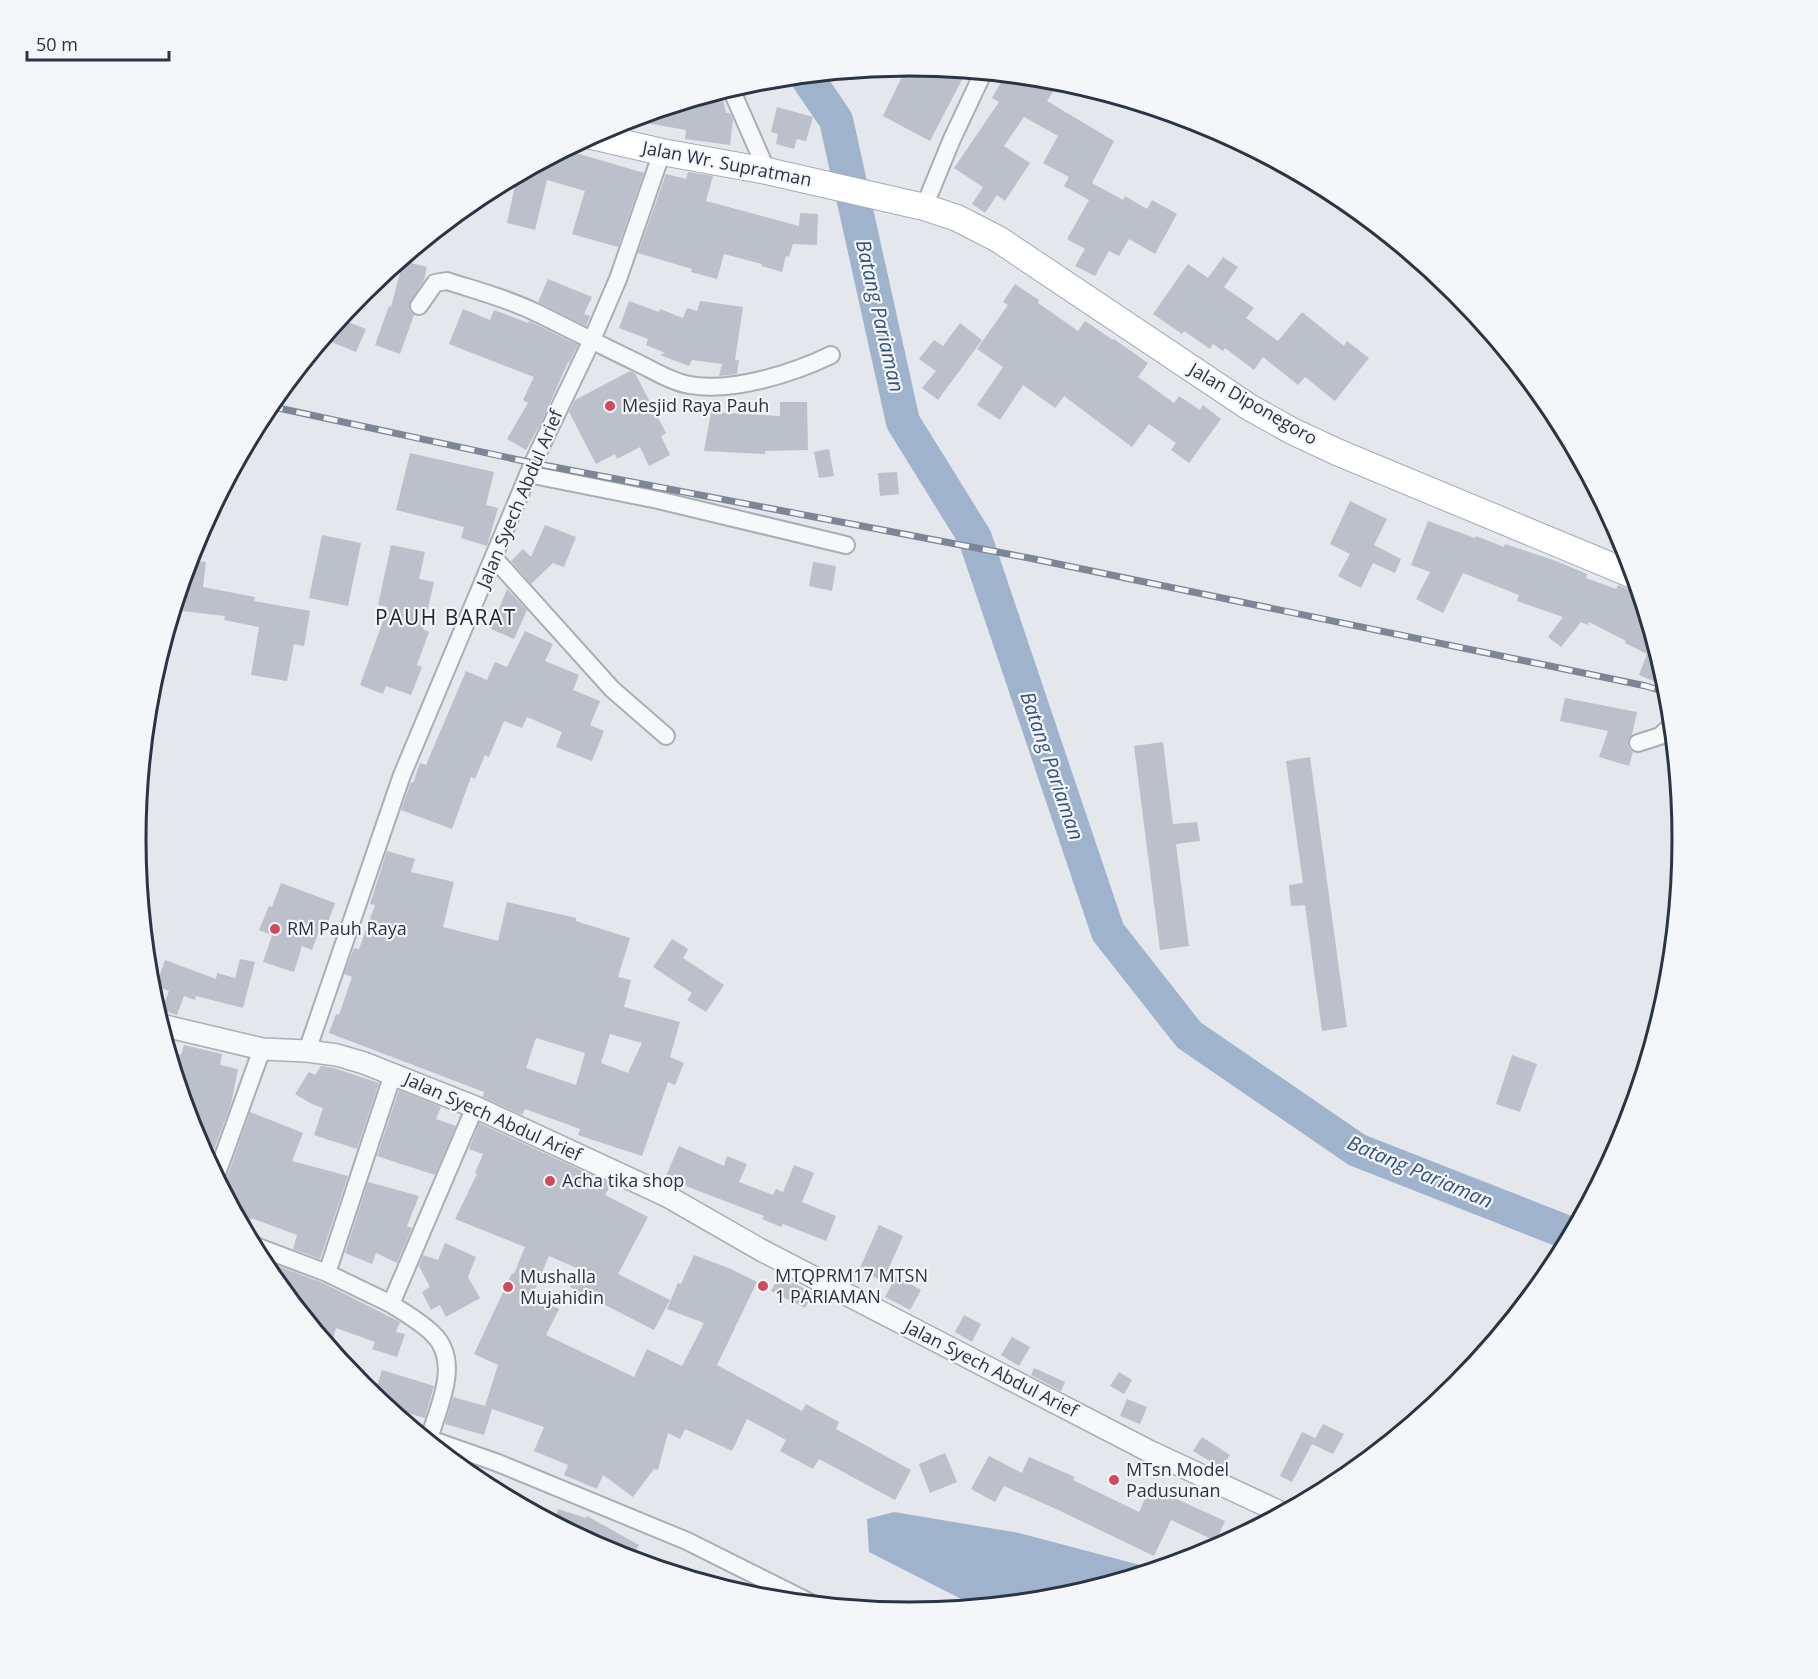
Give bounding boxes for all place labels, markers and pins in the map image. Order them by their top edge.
place label: Mesjid Raya Pauh [622,393,769,417]
marker: Mesjid Raya Pauh [603,399,617,413]
place label: RM Pauh Raya [287,916,407,940]
marker: RM Pauh Raya [268,922,282,936]
place label: Acha tika shop [562,1168,684,1192]
marker: Acha tika shop [543,1174,557,1188]
place label: MTQPRM17 MTSN 1 PARIAMAN [775,1263,928,1308]
place label: Mushalla Mujahidin [520,1264,604,1309]
marker: MTQPRM17 MTSN 1 PARIAMAN [756,1279,770,1293]
marker: Mushalla Mujahidin [501,1280,515,1294]
place label: MTsn Model Padusunan [1126,1457,1229,1502]
marker: MTsn Model Padusunan [1107,1473,1121,1487]

